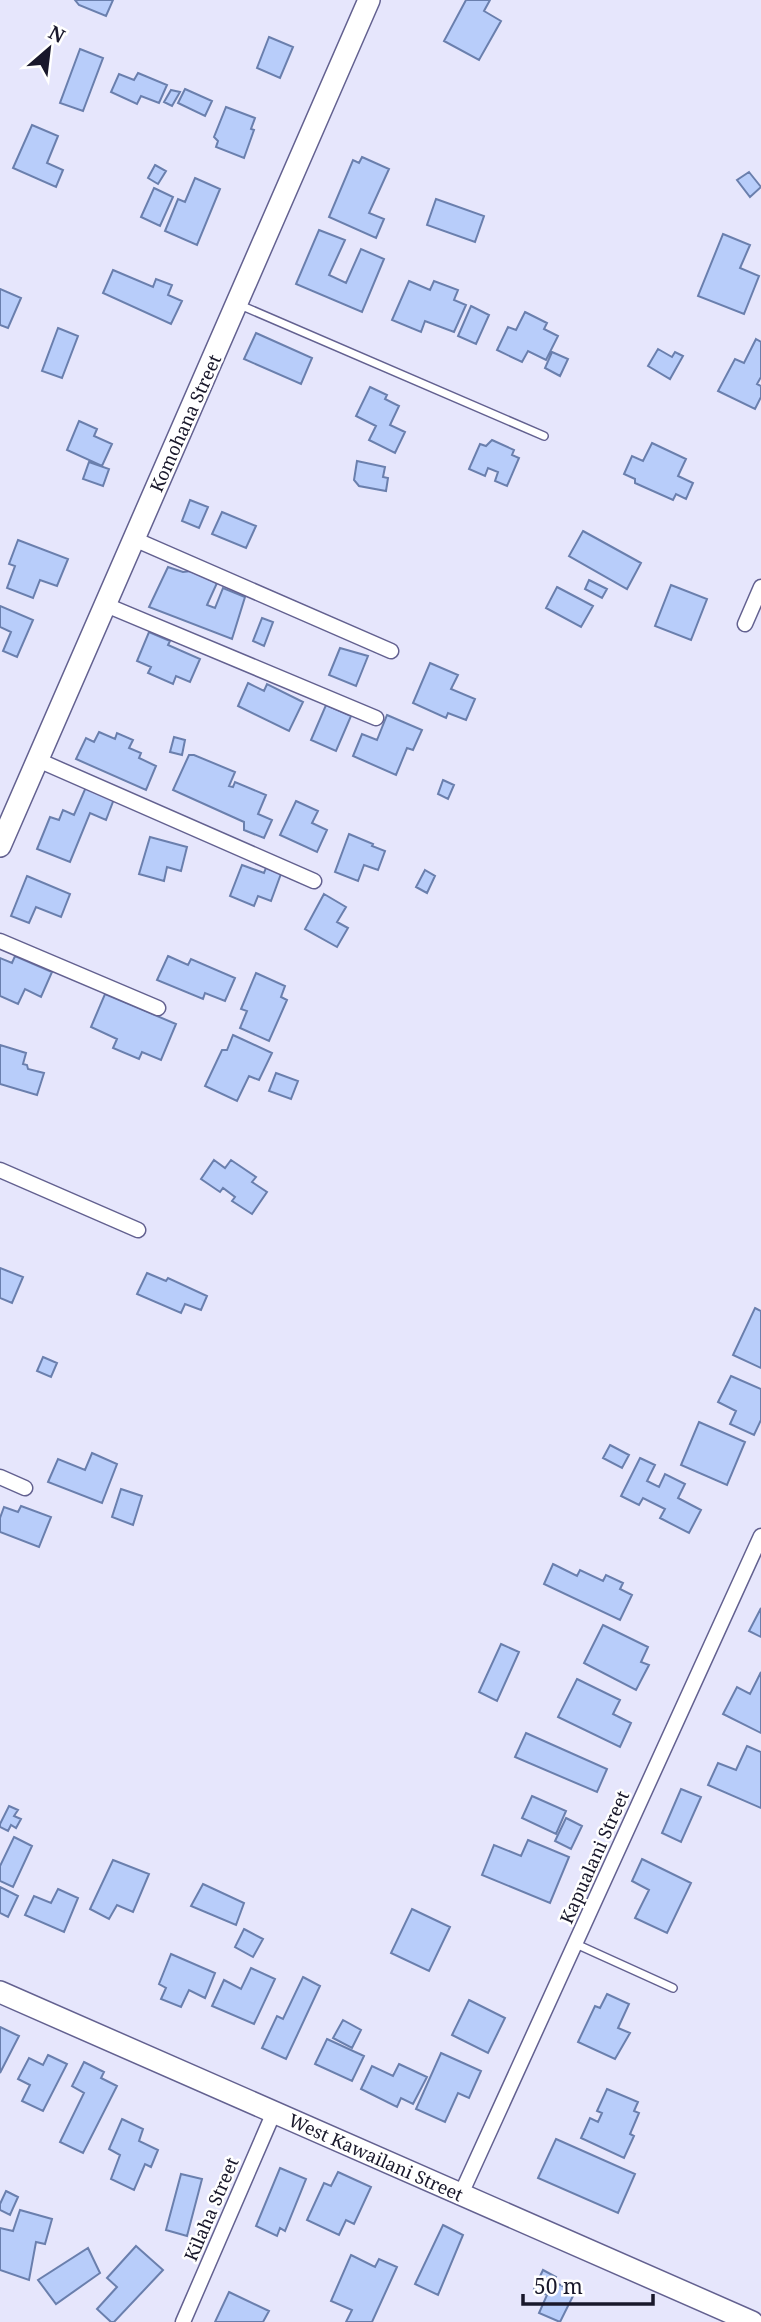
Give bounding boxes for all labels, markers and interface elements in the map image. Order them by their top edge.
north arrow [14,14,84,84]
text: N [44,19,70,49]
street label: Komohana Street [144,350,226,496]
street label: Kapualani Street [554,1787,634,1927]
street label: West Kawailani Street [285,2108,467,2206]
street label: Kilaha Street [178,2153,244,2265]
scale bar [523,2262,652,2306]
text: 50 m [534,2272,583,2300]

